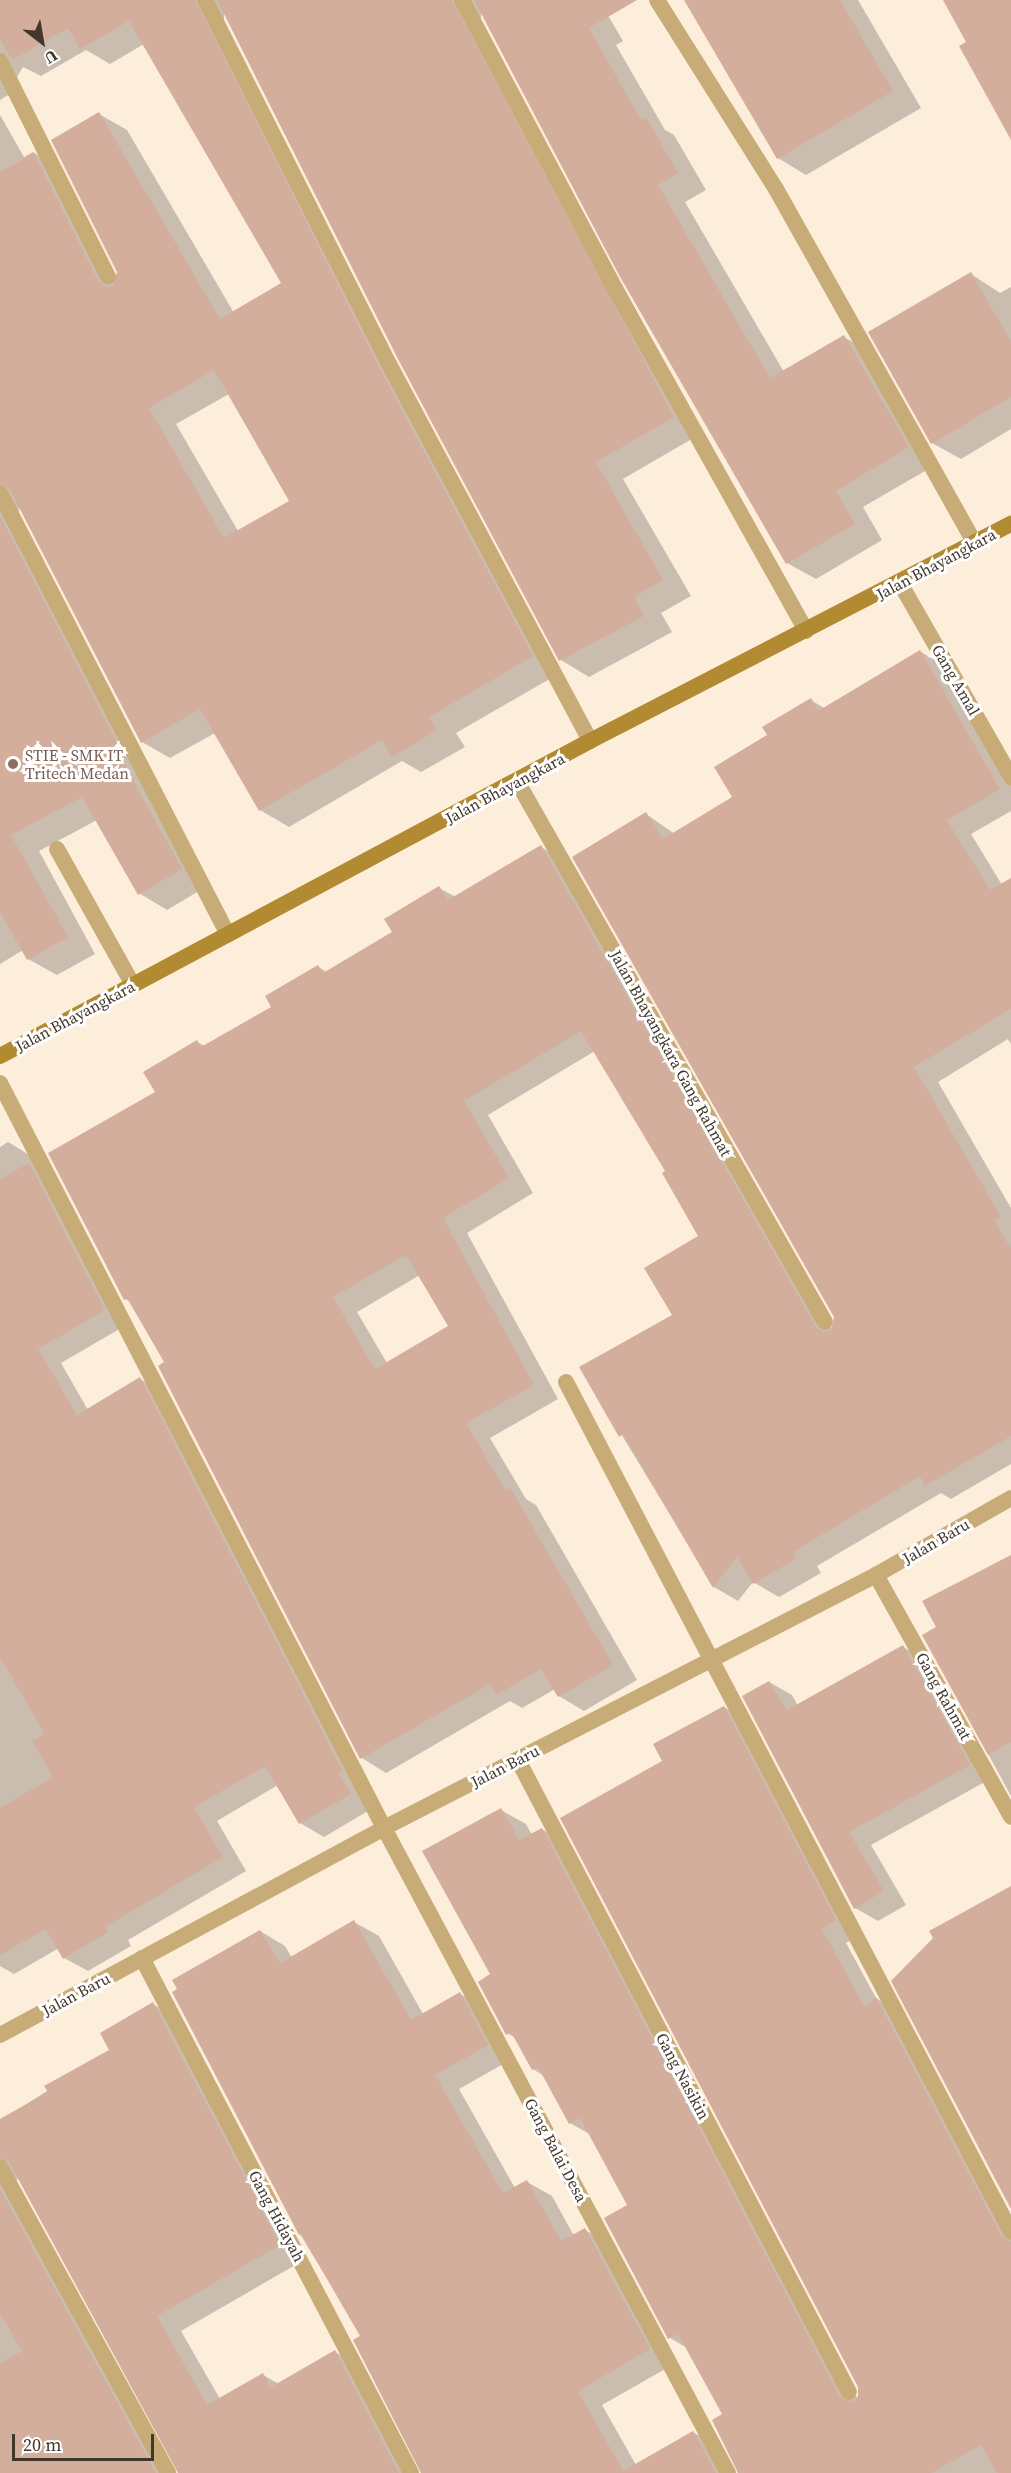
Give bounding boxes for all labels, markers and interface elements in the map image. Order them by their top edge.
north arrow [12,12,72,72]
text: U [41,45,62,70]
street label: Jalan Bhayangkara [873,524,999,604]
street label: Gang Amal [928,641,984,719]
place label: STIE - SMK IT Tritech Medan [25,745,129,783]
street label: Jalan Bhayangkara [442,748,568,828]
marker: STIE - SMK IT Tritech Medan [6,757,20,771]
street label: Jalan Bhayangkara Gang Rahmat [606,946,736,1160]
street label: Jalan Bhayangkara [12,976,138,1056]
street label: Jalan Baru [899,1514,973,1568]
street label: Gang Rahmat [912,1649,976,1743]
street label: Jalan Baru [468,1741,542,1791]
street label: Jalan Baru [39,1968,113,2020]
street label: Gang Nasikin [652,2029,714,2123]
street label: Gang Balai Desa [521,2095,591,2205]
street label: Gang Hidayah [245,2167,309,2265]
scale bar [15,2422,158,2460]
text: 20 m [23,2432,61,2457]

